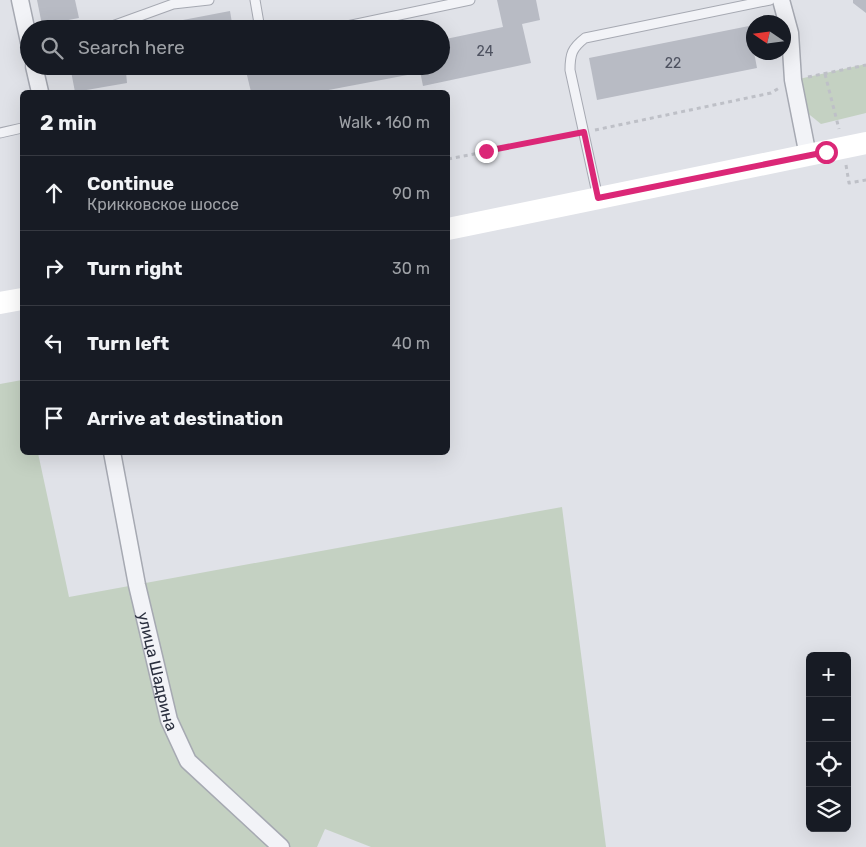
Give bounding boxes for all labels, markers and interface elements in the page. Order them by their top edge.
north arrow [746,15,791,60]
search box [20,20,450,75]
icon: search [38,34,66,62]
text: Search here [78,36,185,59]
house number: 24 [477,43,494,60]
house number: 22 [665,55,681,72]
text: 2 min [40,110,97,135]
text: Walk · 160 m [339,113,430,132]
route end [475,140,498,163]
route start [815,141,838,164]
text: Continue [87,172,174,195]
icon: ahead [40,179,68,207]
text: 90 m [392,184,430,203]
text: Крикковское шоссе [87,195,239,214]
icon: right [40,254,68,282]
text: Turn right [87,257,182,280]
text: 30 m [392,259,430,278]
icon: left [40,329,68,357]
text: Turn left [87,332,169,355]
text: 40 m [392,334,430,353]
icon: arrive [40,404,68,432]
text: Arrive at destination [87,407,283,430]
street label: улица Шадрина [134,610,182,734]
map controls [806,652,851,832]
button: + [806,652,851,697]
button: − [806,697,851,742]
button: locate [806,742,851,787]
button: layers [806,787,851,832]

